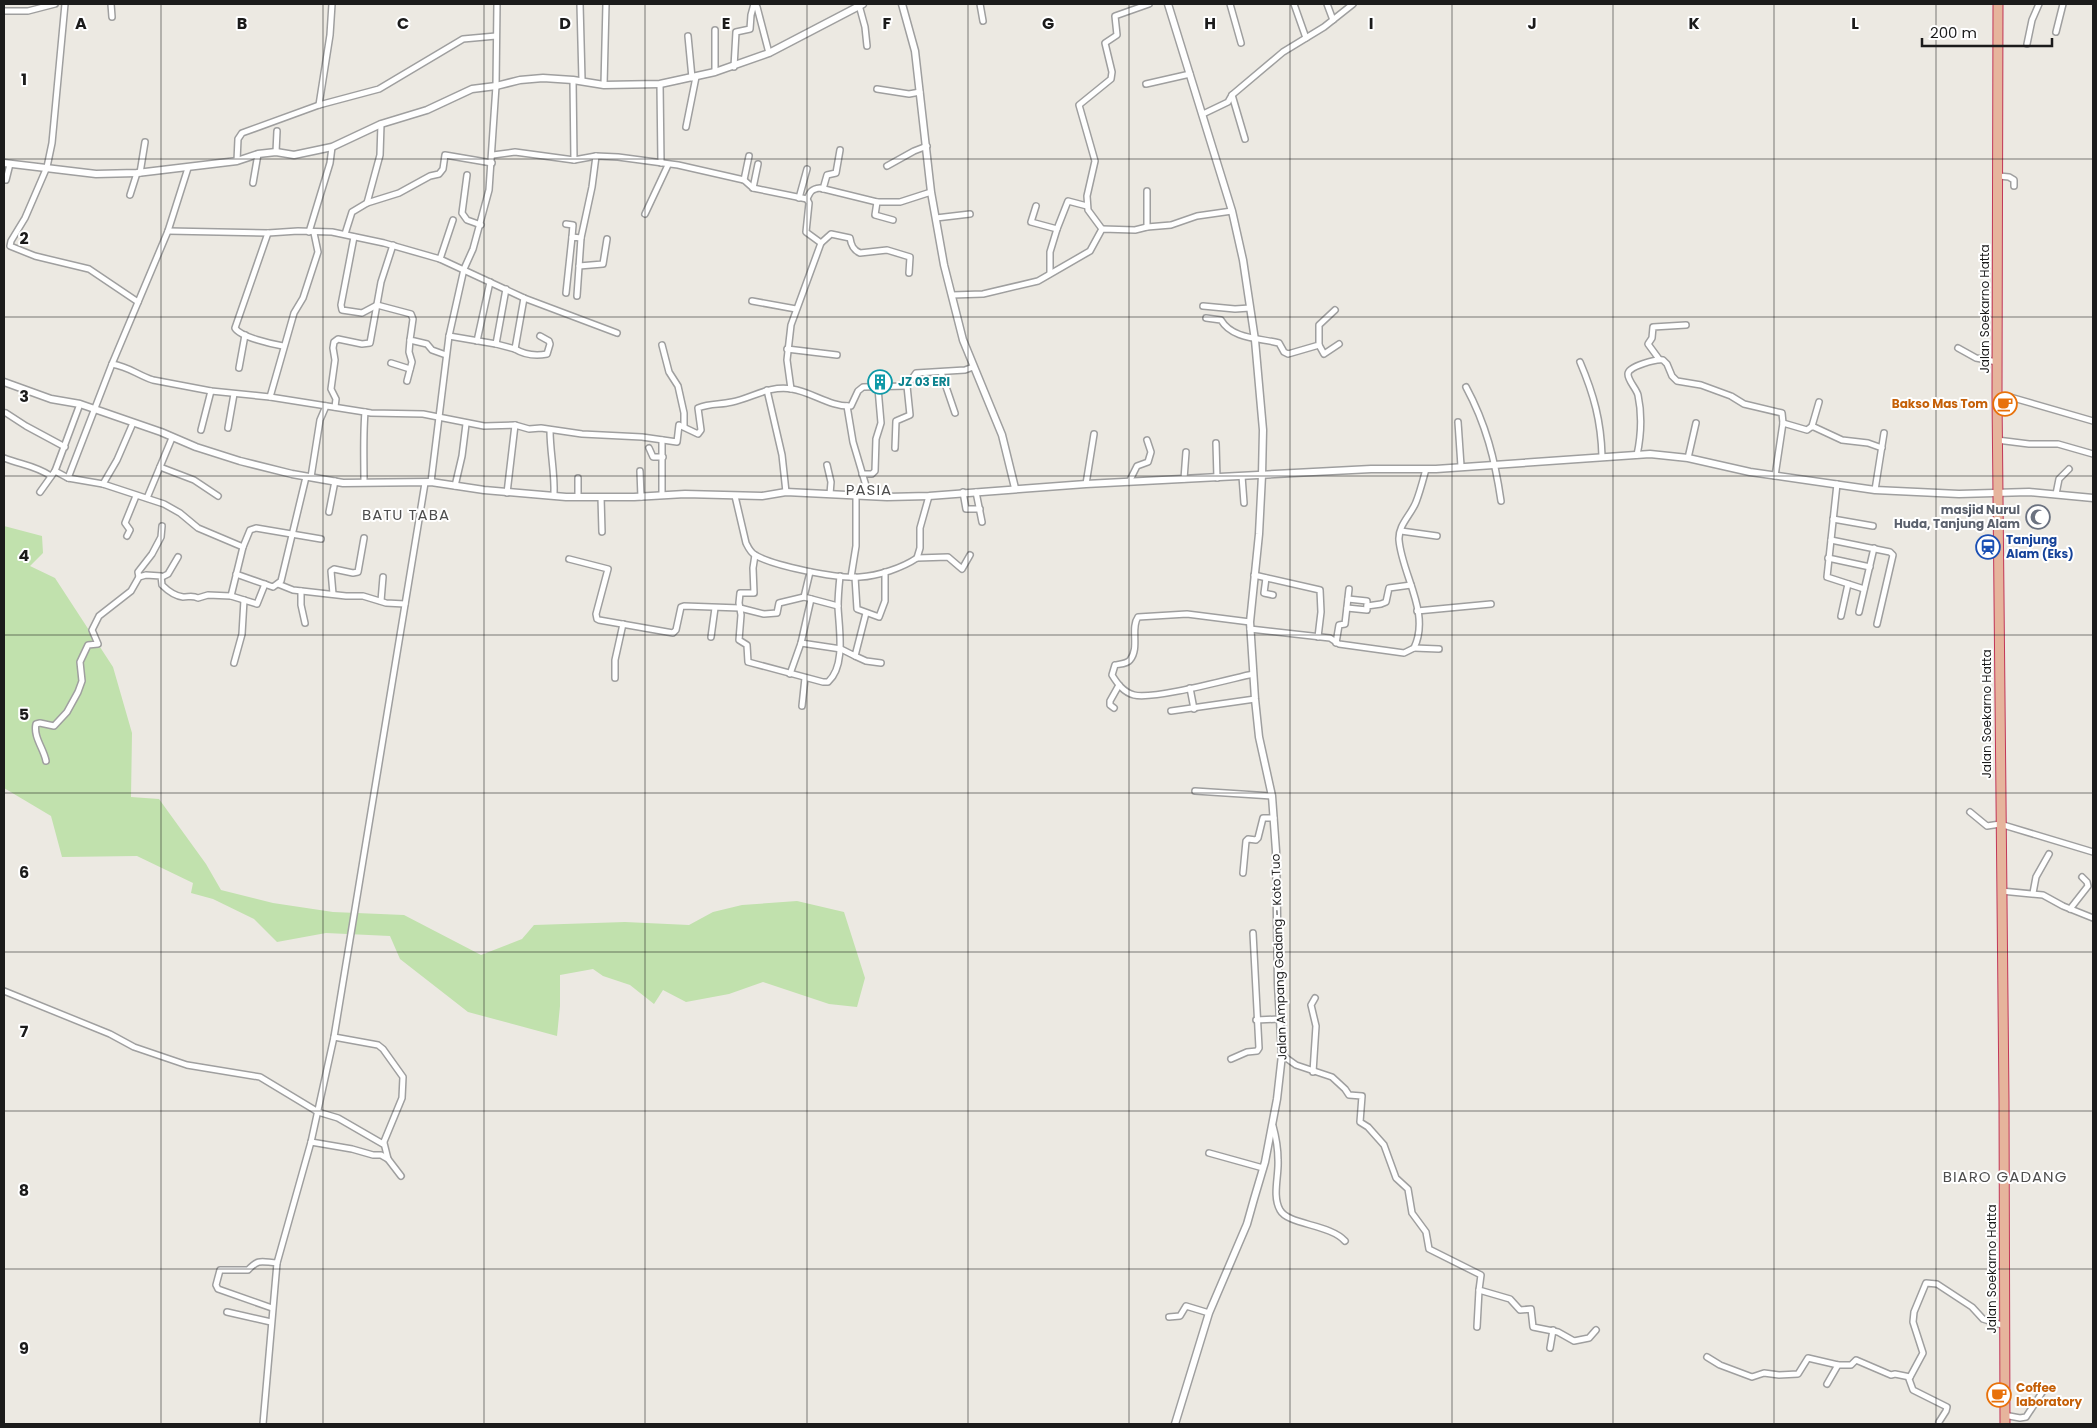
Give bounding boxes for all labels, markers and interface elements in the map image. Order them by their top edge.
text: A [75,12,87,35]
text: B [237,12,247,35]
text: C [397,12,409,35]
text: D [559,12,571,35]
text: E [722,12,730,35]
text: F [883,12,892,35]
text: G [1042,12,1054,35]
text: H [1204,12,1216,35]
text: I [1369,12,1373,35]
text: J [1527,12,1537,35]
text: K [1688,12,1700,35]
text: L [1851,12,1859,35]
scale bar [1922,15,2052,47]
text: 200 m [1930,22,1977,43]
text: 1 [21,68,27,91]
text: 2 [19,227,29,250]
street label: Jalan Soekarno Hatta [1976,244,1993,374]
building icon: JZ 03 ERI [867,369,893,395]
place label: JZ 03 ERI [898,373,950,390]
text: 3 [19,385,29,408]
cafe icon: Bakso Mas Tom [1992,391,2018,417]
place label: Bakso Mas Tom [1892,395,1988,412]
district label: PASIA [846,479,892,500]
place label: masjid Nurul Huda, Tanjung Alam [1894,501,2020,532]
district label: BATU TABA [362,504,450,525]
mosque icon: masjid Nurul Huda, Tanjung Alam [2025,504,2051,530]
place label: Tanjung Alam (Eks) [2006,531,2074,562]
station icon: Tanjung Alam (Eks) [1975,534,2001,560]
text: 4 [19,544,30,567]
street label: Jalan Soekarno Hatta [1978,649,1995,779]
text: 5 [19,703,29,726]
street label: Jalan Ampang Gadang - Koto Tuo [1266,853,1291,1061]
text: 6 [19,861,29,884]
text: 7 [20,1020,29,1043]
district label: BIARO GADANG [1943,1166,2067,1187]
text: 8 [19,1179,29,1202]
street label: Jalan Soekarno Hatta [1983,1204,2000,1334]
text: 9 [19,1337,29,1360]
place label: Coffee laboratory [2016,1379,2082,1410]
cafe icon: Coffee laboratory [1986,1382,2012,1408]

